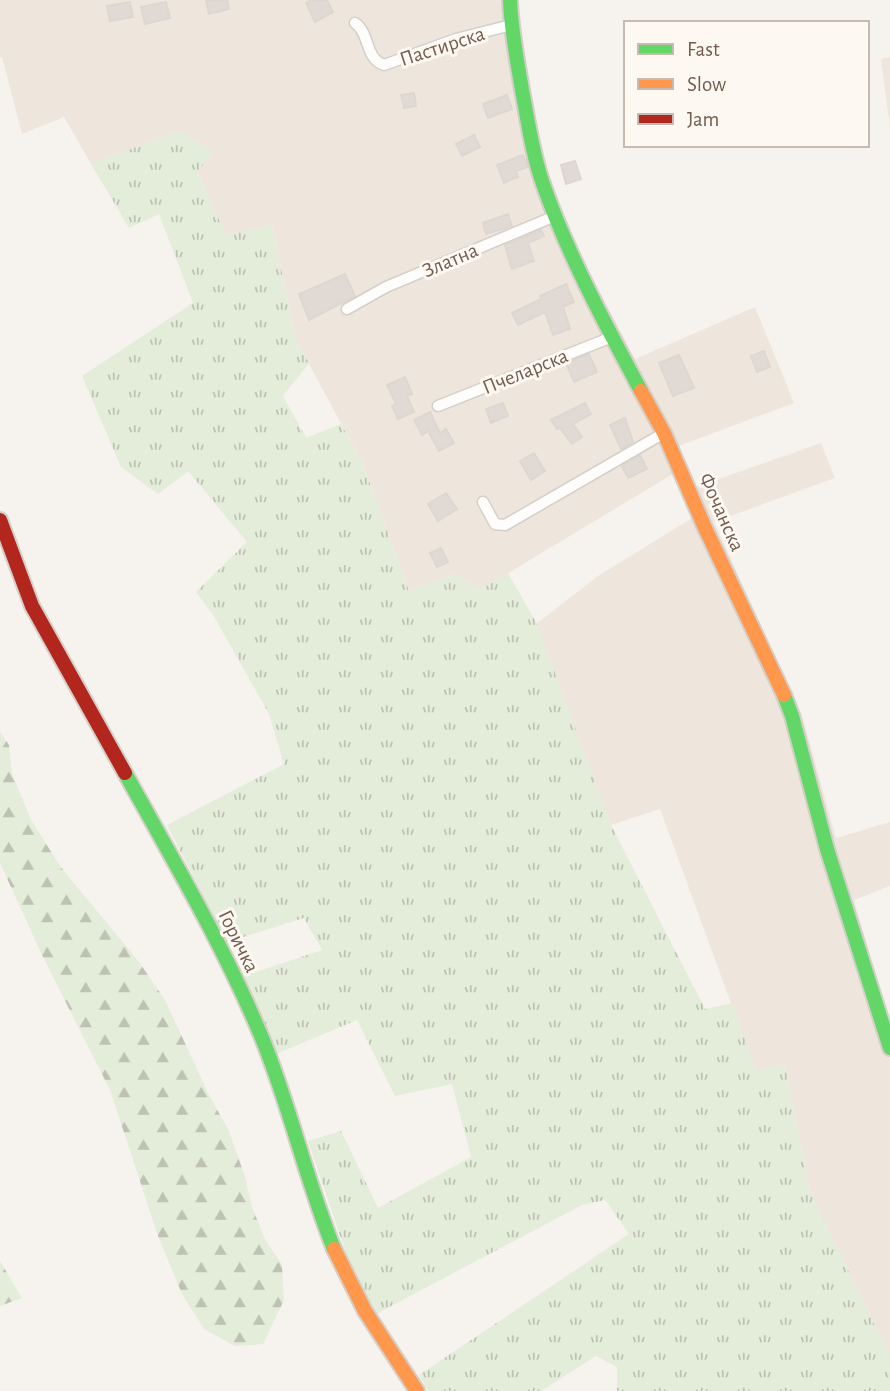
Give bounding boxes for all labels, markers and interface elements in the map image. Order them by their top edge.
legend [624,21,869,147]
street label: Пастирска [397,23,488,70]
text: Fast [687,39,720,60]
text: Slow [687,74,726,95]
text: Jam [687,109,719,130]
street label: Златна [419,239,481,282]
street label: Пчеларска [479,345,571,398]
street label: Фочанска [695,470,748,555]
street label: Горичка [214,906,263,976]

